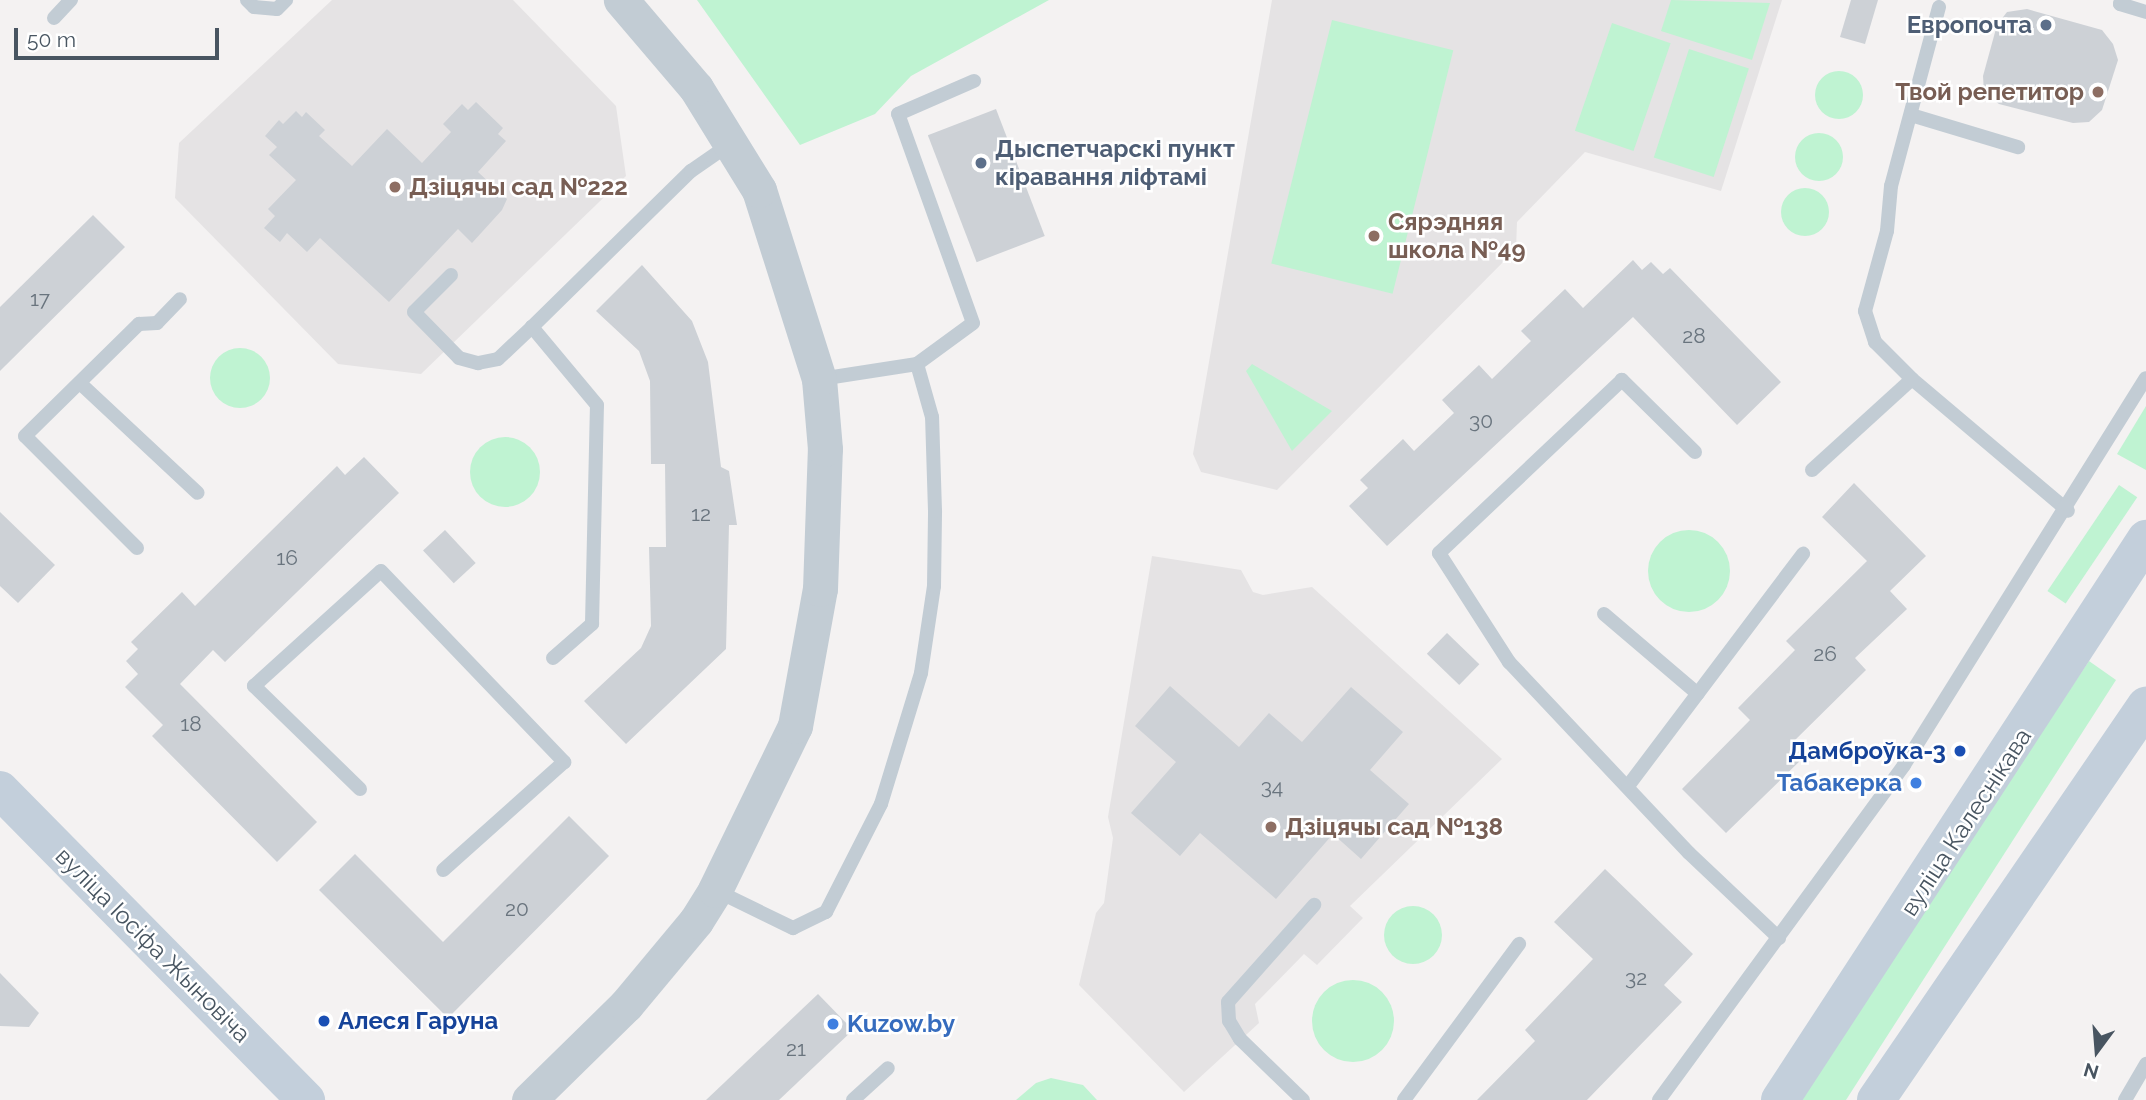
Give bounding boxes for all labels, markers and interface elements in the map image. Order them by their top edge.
place label: Европочта [1907,11,2032,39]
scale bar [18,14,222,58]
marker: Европочта [2038,17,2054,33]
text: 50 m [27,27,76,52]
place label: Твой репетитор [1895,78,2084,106]
marker: Твой репетитор [2090,84,2106,100]
place label: Дыспетчарскі пункт кіравання ліфтамі [995,135,1235,191]
marker: Дыспетчарскі пункт кіравання ліфтамі [973,155,989,171]
place label: Дзіцячы сад №222 [409,173,628,201]
marker: Дзіцячы сад №222 [387,179,403,195]
place label: Сярэдняя школа №49 [1388,208,1526,264]
marker: Сярэдняя школа №49 [1366,228,1382,244]
house number: 17 [30,286,50,312]
house number: 28 [1682,323,1706,349]
house number: 30 [1469,408,1493,434]
house number: 12 [691,501,711,527]
house number: 16 [276,545,298,571]
house number: 26 [1813,641,1837,667]
house number: 18 [180,711,202,737]
street label: вуліца Калеснікава [1895,723,2037,921]
place label: Дамброўка-3 [1788,737,1946,765]
marker: Дамброўка-3 [1952,743,1968,759]
place label: Табакерка [1777,769,1902,797]
house number: 34 [1261,774,1283,800]
marker: Табакерка [1908,775,1924,791]
place label: Дзіцячы сад №138 [1285,813,1503,841]
marker: Дзіцячы сад №138 [1263,819,1279,835]
street label: вуліца Іосіфа Жыновіча [50,842,256,1048]
house number: 20 [505,896,529,922]
house number: 32 [1625,965,1647,991]
place label: Алеся Гаруна [338,1007,498,1035]
place label: Kuzow.by [847,1010,955,1038]
marker: Алеся Гаруна [316,1013,332,1029]
marker: Kuzow.by [825,1016,841,1032]
north arrow [2062,1016,2132,1086]
house number: 21 [786,1036,806,1062]
text: N [2081,1059,2101,1084]

